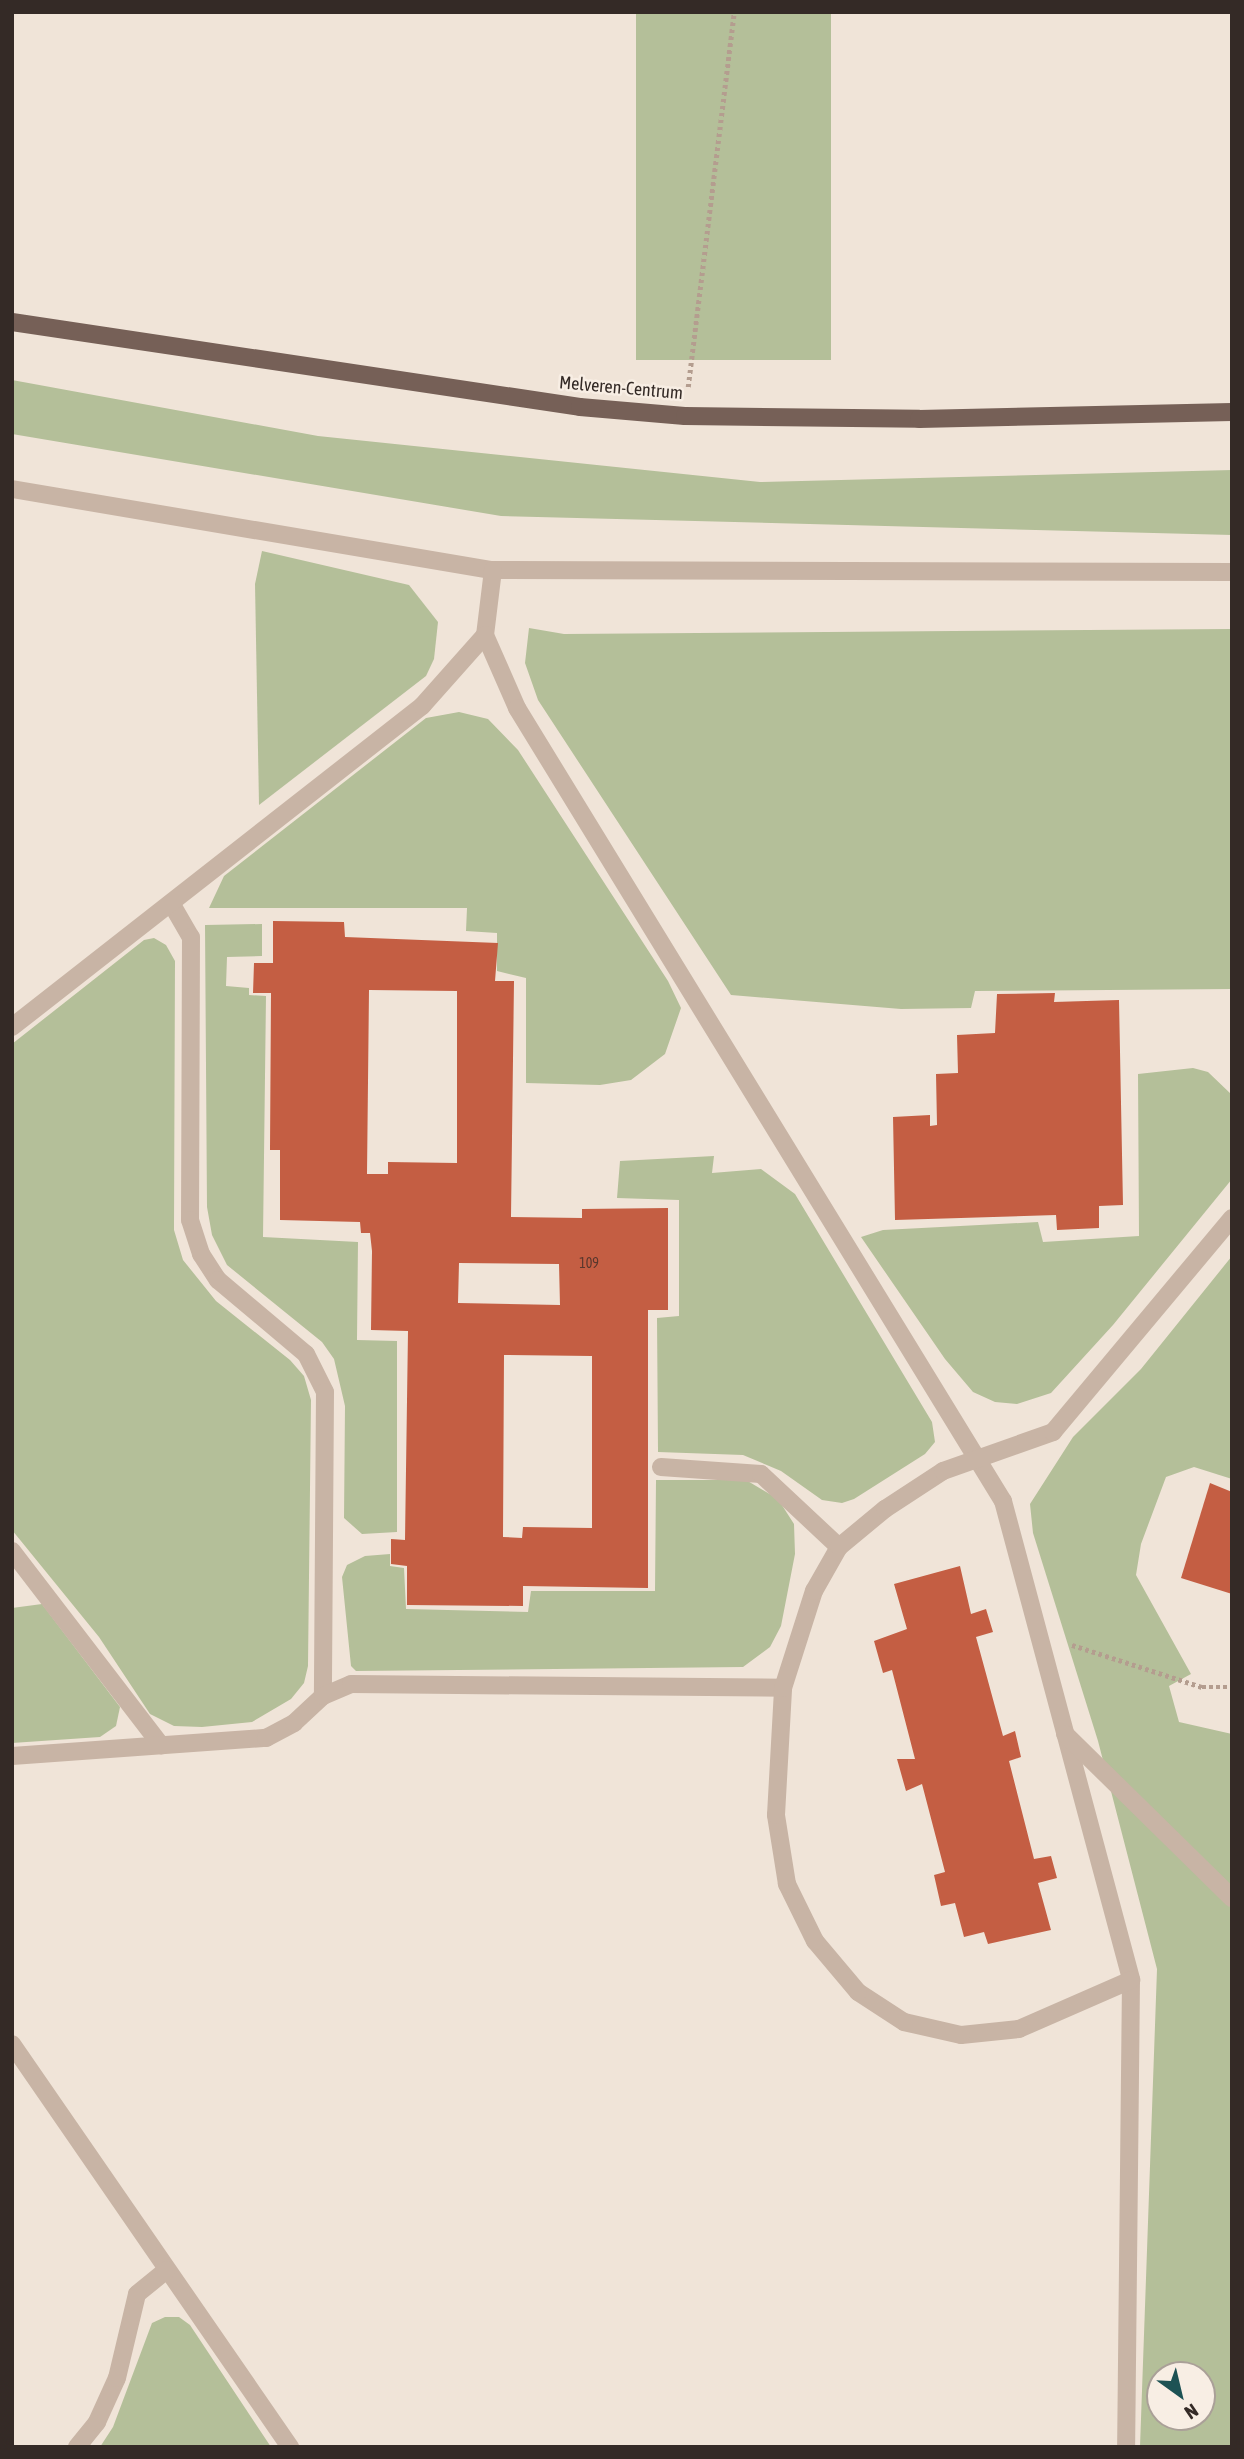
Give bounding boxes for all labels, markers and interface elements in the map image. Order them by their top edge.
street label: Melveren-Centrum [558,372,684,404]
house number: 109 [579,1255,599,1271]
north arrow [1146,2361,1216,2431]
text: N [1181,2399,1202,2424]

